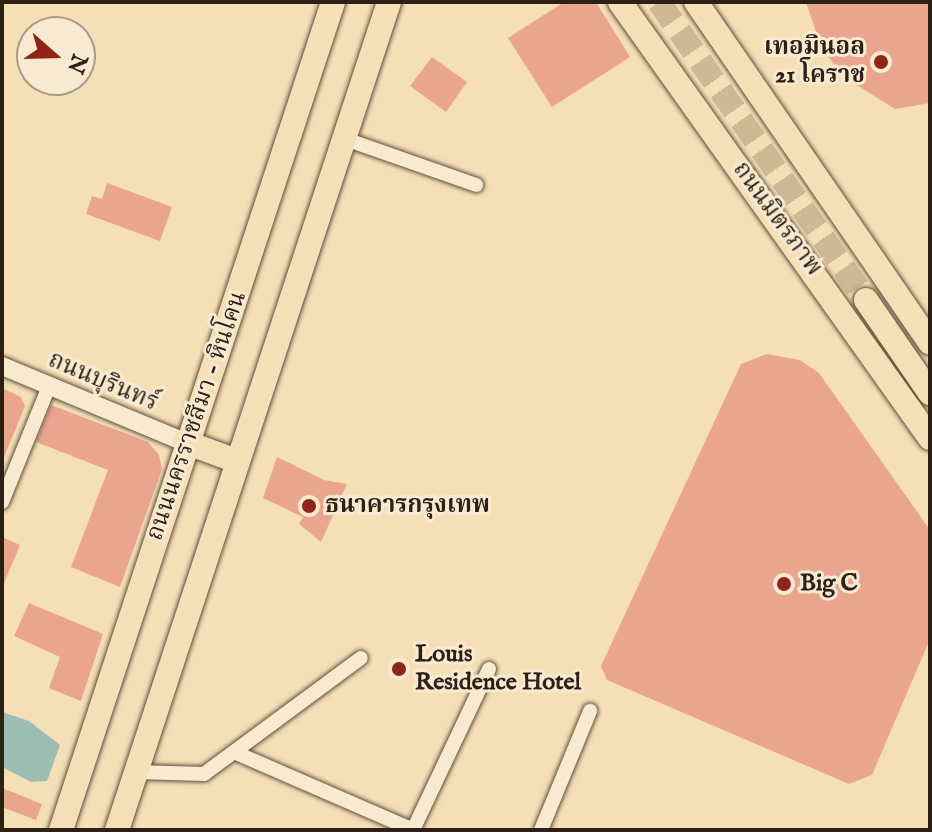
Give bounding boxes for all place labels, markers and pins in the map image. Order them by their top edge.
place label: เทอมินอล 21 โคราช [764,34,865,90]
marker: เทอมินอล 21 โคราช [872,53,890,71]
place label: ธนาคารกรุงเทพ [325,492,490,520]
marker: ธนาคารกรุงเทพ [300,497,318,515]
place label: Big C [800,570,858,598]
marker: Big C [775,575,793,593]
place label: Louis Residence Hotel [415,641,581,697]
marker: Louis Residence Hotel [390,660,408,678]

